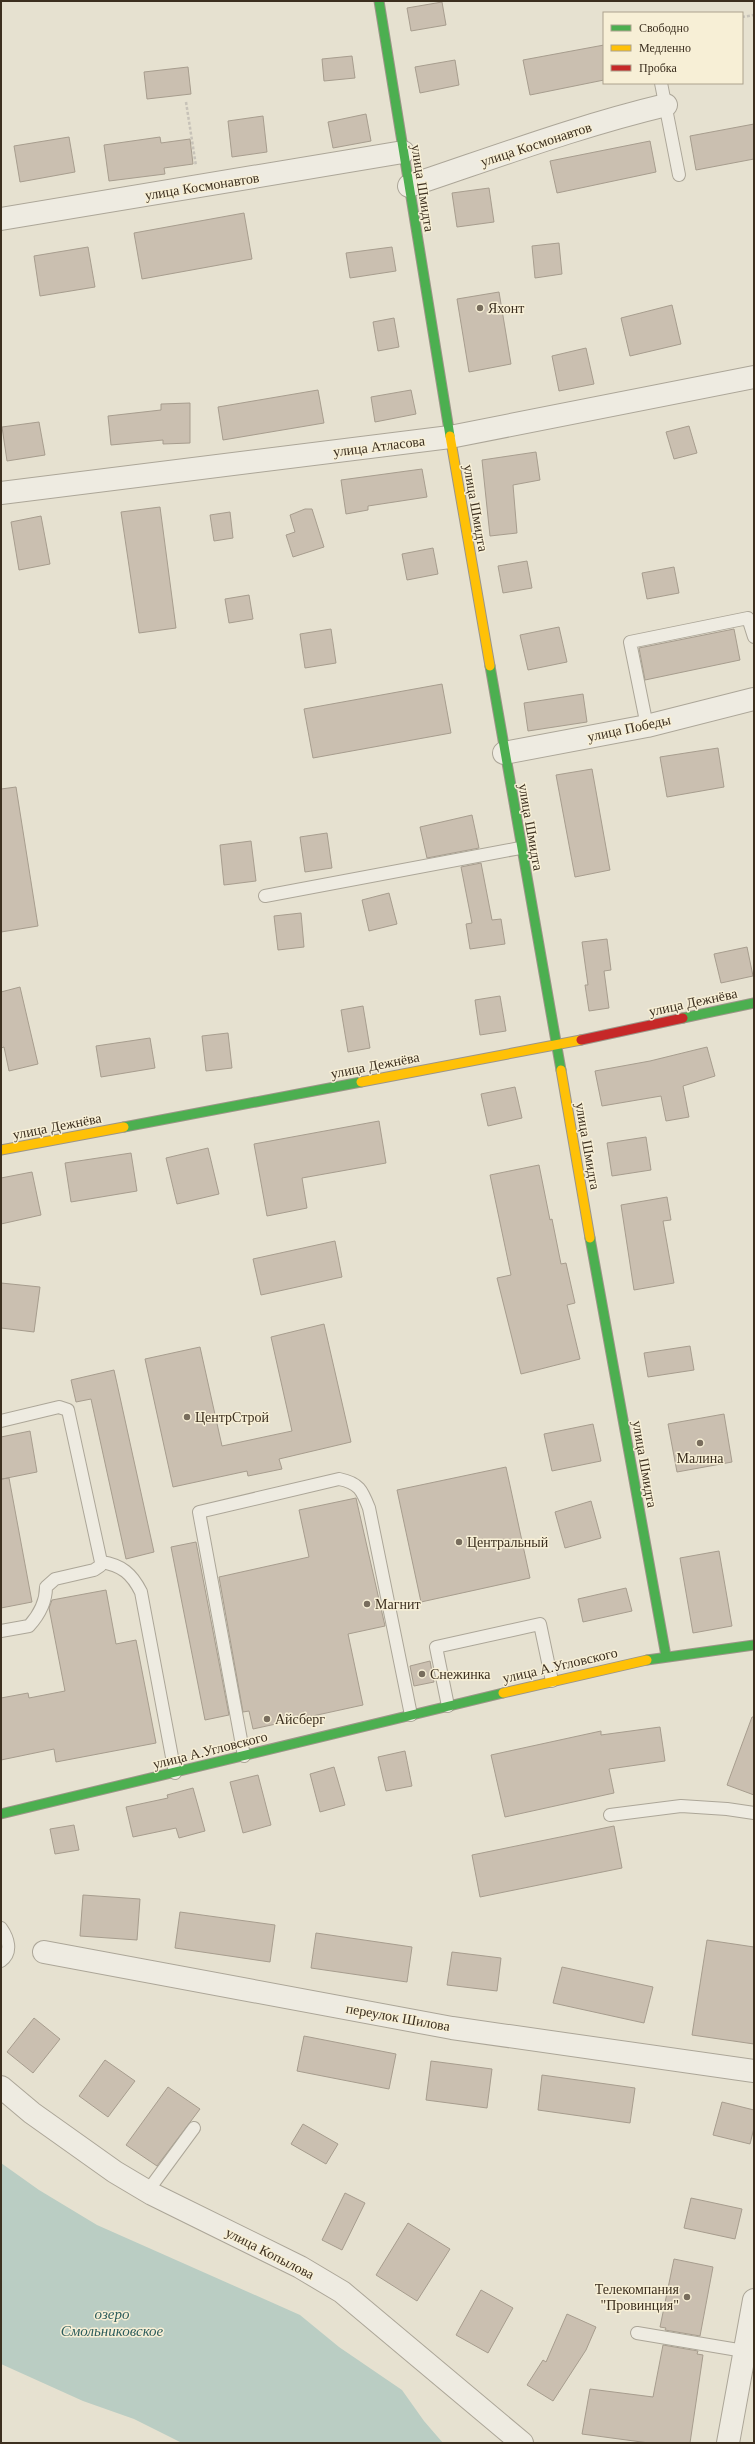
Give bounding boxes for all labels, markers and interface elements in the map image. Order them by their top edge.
legend [603,12,743,84]
text: Свободно [639,21,689,35]
text: Медленно [639,41,691,55]
text: Пробка [639,61,677,75]
street label: улица Космонавтов [479,119,594,169]
street label: улица Шмидта [408,143,437,234]
street label: улица Космонавтов [144,170,261,203]
place label: Яхонт [488,301,524,316]
marker: Яхонт [475,303,485,313]
street label: улица Атласова [332,433,427,460]
street label: улица Шмидта [460,463,491,554]
street label: улица Победы [586,712,673,745]
street label: улица Шмидта [515,782,546,873]
street label: улица Дежнёва [648,986,739,1019]
street label: улица Дежнёва [329,1049,421,1081]
street label: улица Шмидта [572,1101,603,1192]
street label: улица Дежнёва [11,1110,103,1142]
place label: ЦентрСтрой [195,1410,270,1425]
marker: ЦентрСтрой [182,1412,192,1422]
street label: улица Шмидта [629,1419,660,1510]
marker: Малина [695,1438,705,1448]
place label: Малина [677,1451,724,1466]
place label: Центральный [467,1535,549,1550]
marker: Центральный [454,1537,464,1547]
place label: Магнит [375,1597,421,1612]
marker: Магнит [362,1599,372,1609]
street label: улица А.Угловского [501,1645,619,1686]
place label: Снежинка [430,1667,491,1682]
marker: Снежинка [417,1669,427,1679]
place label: Айсберг [275,1712,325,1727]
marker: Айсберг [262,1714,272,1724]
street label: улица А.Угловского [151,1729,269,1772]
street label: переулок Шилова [345,2001,452,2034]
street label: улица Копылова [223,2225,317,2283]
place label: Телекомпания "Провинция" [595,2282,680,2313]
marker: Телекомпания "Провинция" [682,2292,692,2302]
water label: озеро Смольниковское [61,2306,164,2339]

